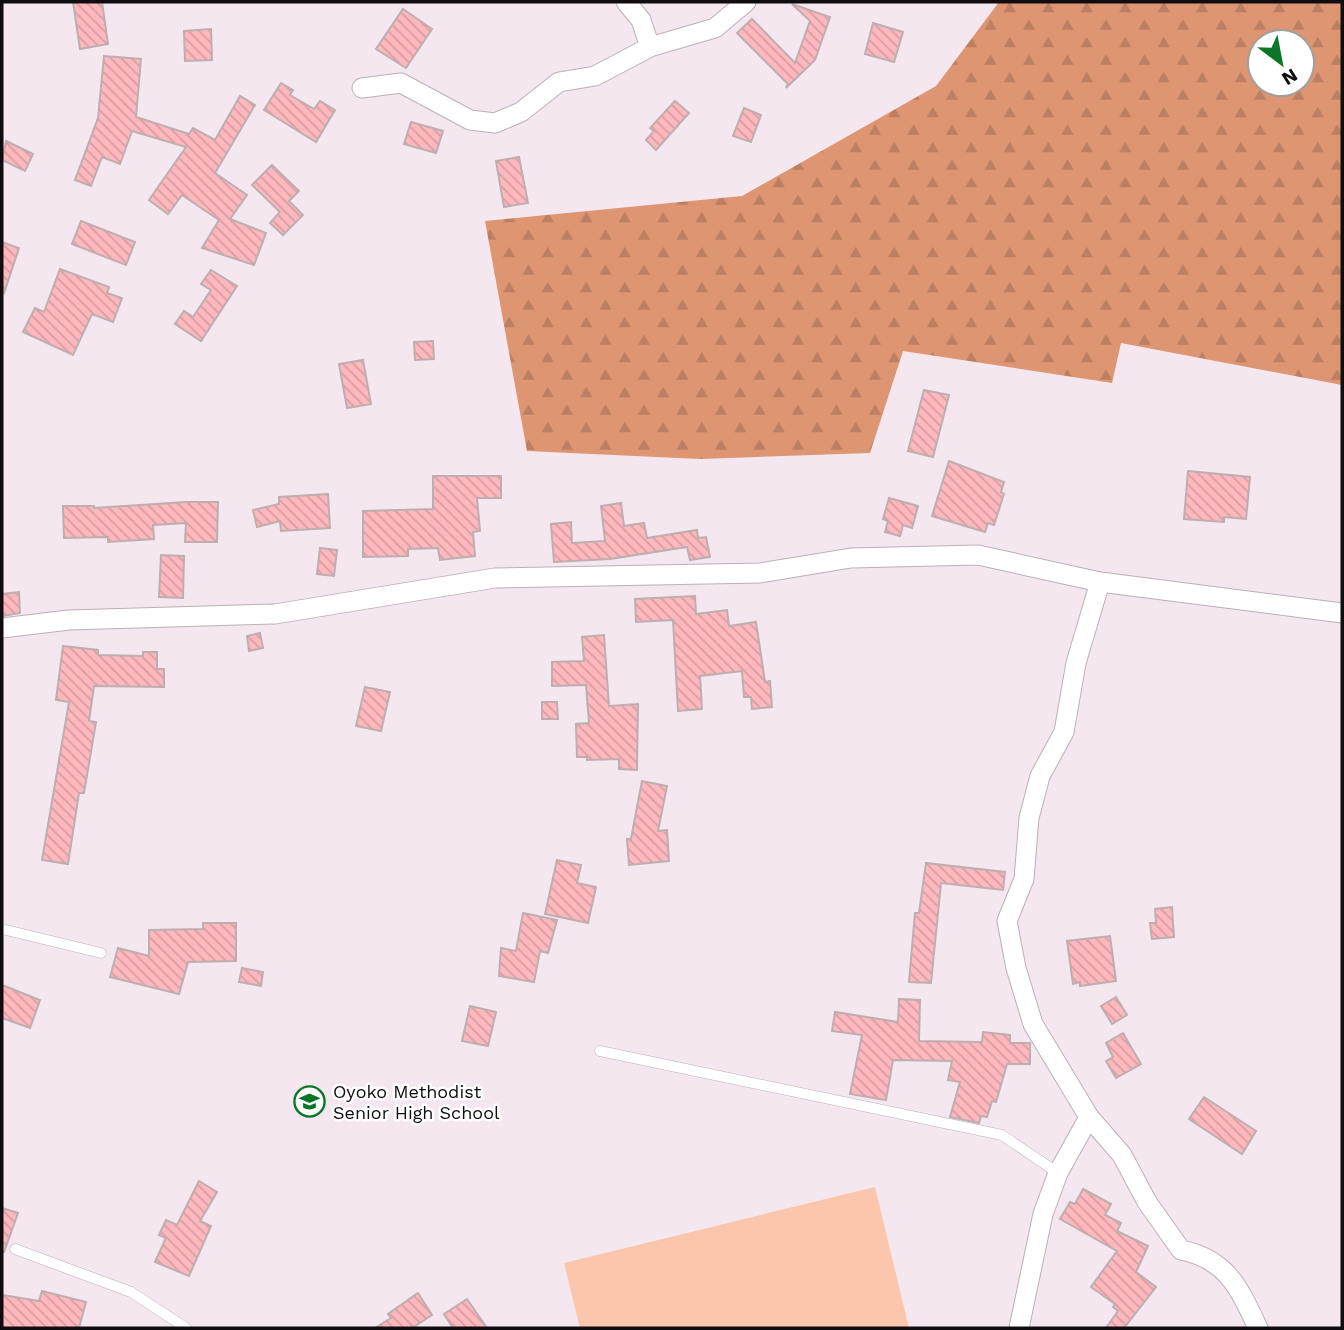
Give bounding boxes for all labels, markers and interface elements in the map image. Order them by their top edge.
north arrow [1246,28,1316,98]
text: N [1278,64,1302,90]
place label: Oyoko Methodist Senior High School [333,1081,500,1123]
school or university icon: Oyoko Methodist Senior High School [293,1084,327,1118]

